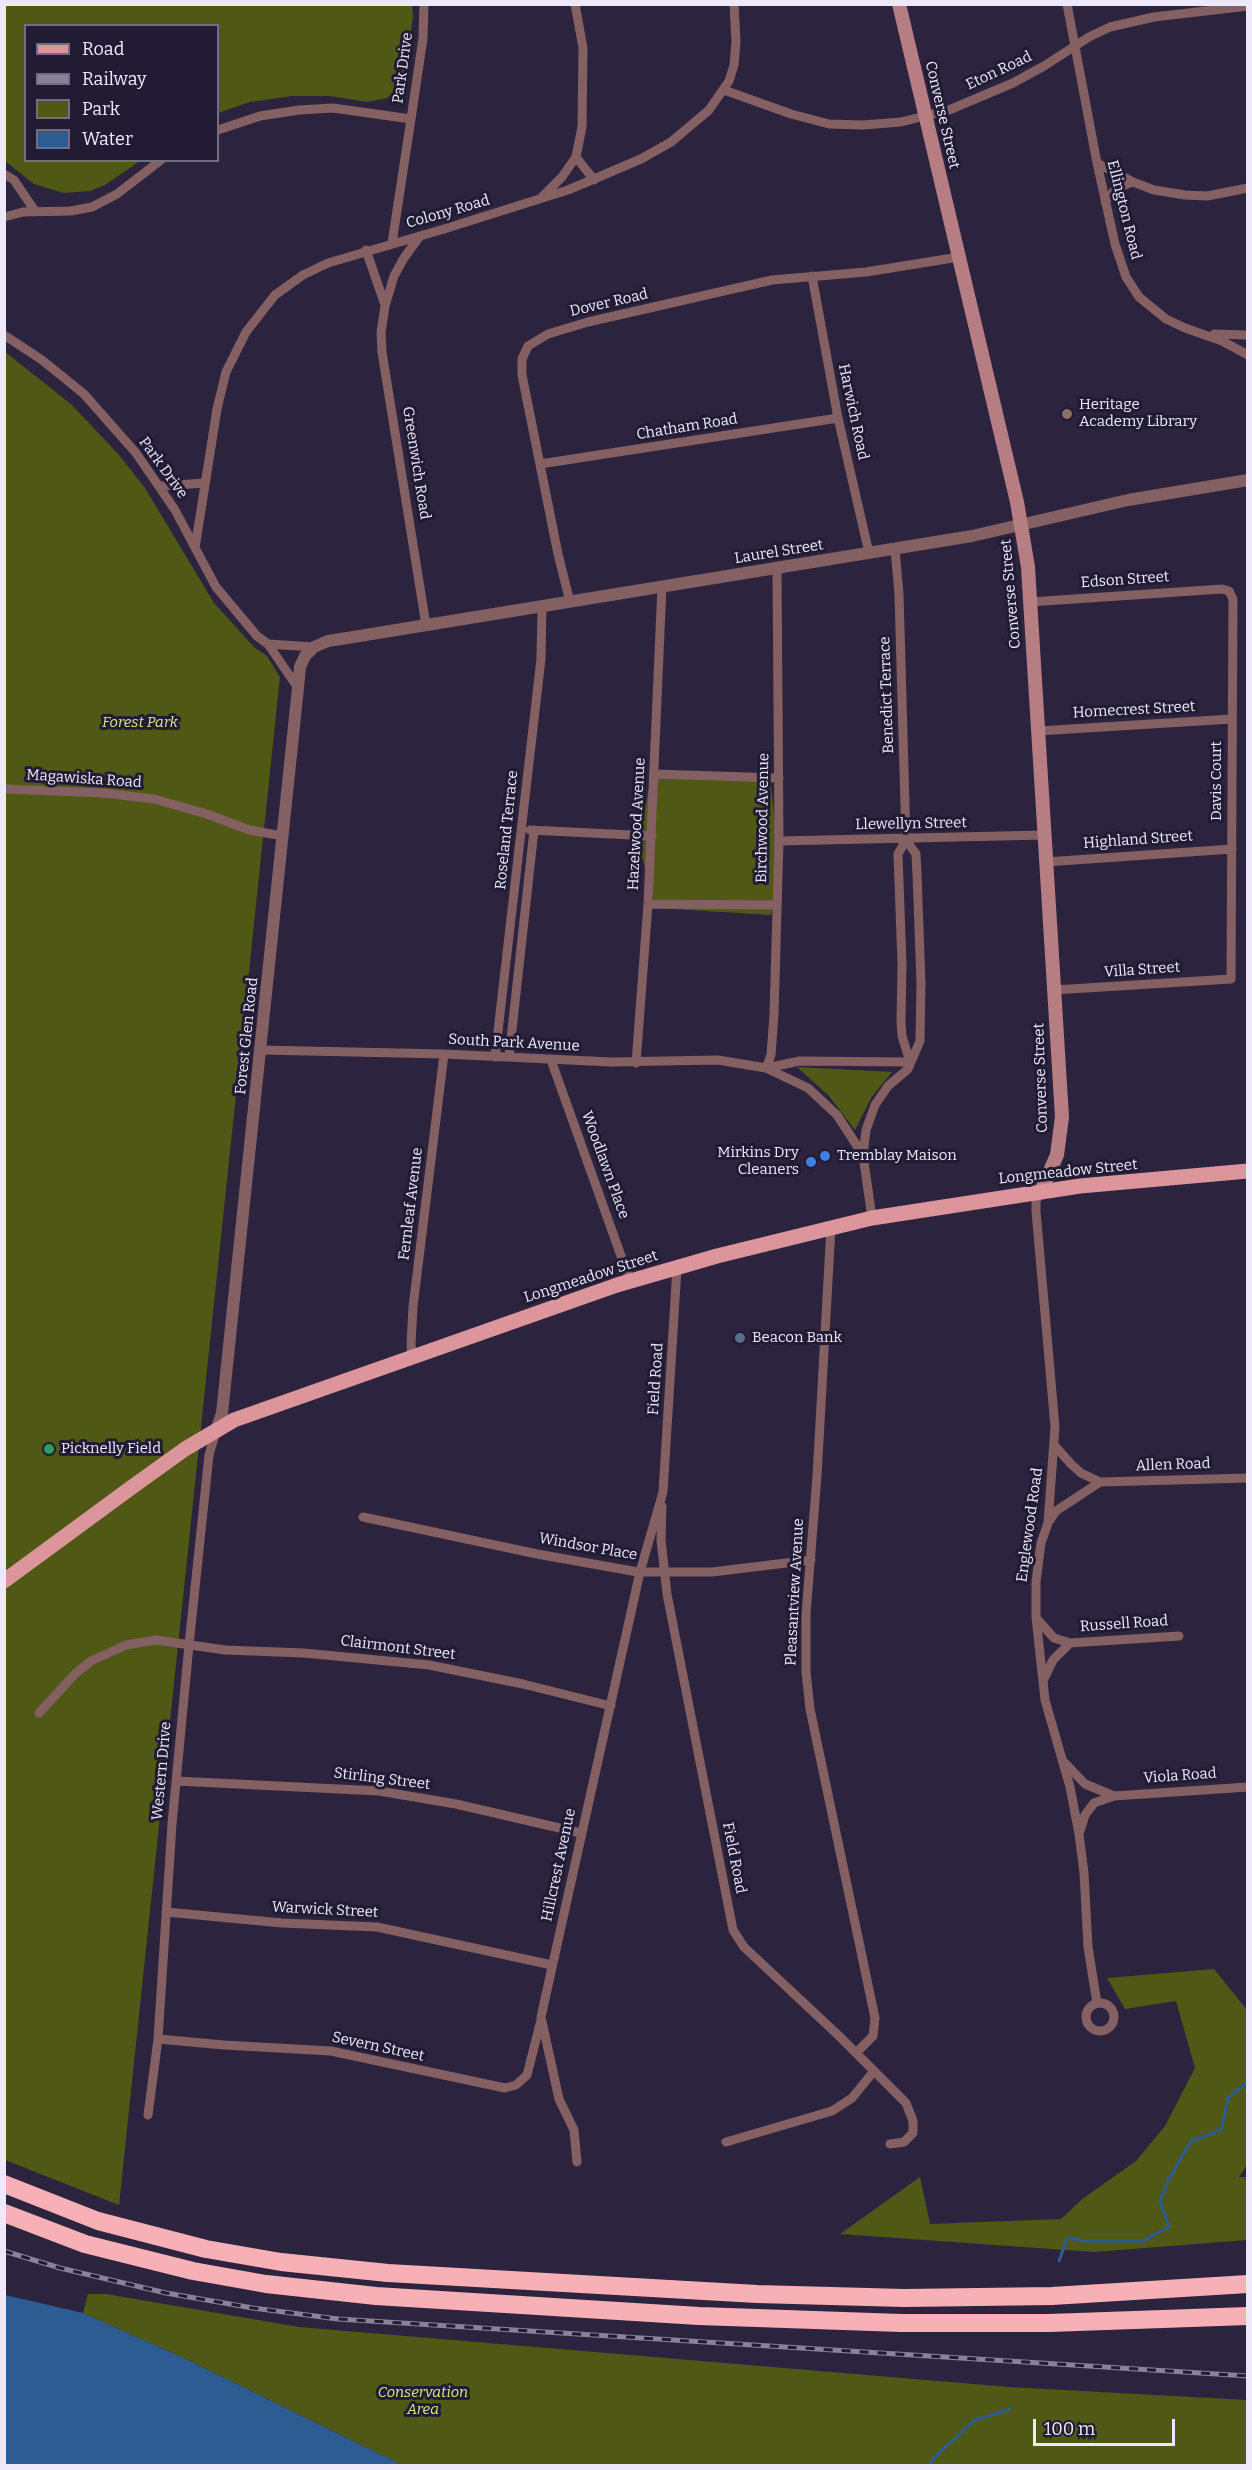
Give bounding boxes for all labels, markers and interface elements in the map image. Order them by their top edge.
legend [24,24,219,162]
street label: Park Drive [389,31,417,105]
text: Road [82,38,124,60]
street label: Eton Road [963,48,1035,94]
street label: Converse Street [921,59,963,171]
text: Railway [82,68,146,90]
text: Park [82,98,120,120]
text: Water [82,128,133,150]
street label: Ellington Road [1103,158,1145,262]
street label: Colony Road [404,191,492,233]
street label: Dover Road [568,285,650,321]
street label: Harwich Road [834,362,872,462]
place label: Heritage Academy Library [1079,396,1197,431]
street label: Greenwich Road [398,405,434,521]
marker: Heritage Academy Library [1060,407,1074,421]
street label: Chatham Road [635,410,739,444]
street label: Park Drive [135,434,191,502]
street label: Laurel Street [733,536,825,568]
street label: Converse Street [997,538,1025,650]
street label: Edson Street [1080,568,1170,592]
street label: Benedict Terrace [876,636,898,754]
street label: Homecrest Street [1072,698,1196,722]
park label: Forest Park [102,714,178,732]
street label: Davis Court [1208,741,1226,821]
street label: Birchwood Avenue [753,753,773,883]
street label: Hazelwood Avenue [625,757,649,891]
street label: Magawiska Road [26,766,142,792]
street label: Roseland Terrace [492,769,522,891]
street label: Llewellyn Street [855,814,967,834]
street label: Highland Street [1083,827,1193,853]
street label: Villa Street [1103,958,1181,982]
street label: Forest Glen Road [232,977,262,1095]
street label: Converse Street [1030,1023,1052,1133]
street label: South Park Avenue [448,1031,580,1055]
street label: Woodlawn Place [577,1109,633,1221]
place label: Mirkins Dry Cleaners [717,1144,799,1179]
street label: Fernleaf Avenue [395,1147,427,1261]
place label: Tremblay Maison [837,1147,957,1165]
marker: Tremblay Maison [818,1149,832,1163]
marker: Mirkins Dry Cleaners [804,1155,818,1169]
street label: Longmeadow Street [998,1156,1138,1188]
street label: Longmeadow Street [522,1247,660,1307]
place label: Beacon Bank [752,1329,842,1347]
marker: Beacon Bank [733,1331,747,1345]
street label: Field Road [644,1342,668,1416]
place label: Picknelly Field [61,1440,161,1458]
marker: Picknelly Field [42,1442,56,1456]
street label: Allen Road [1135,1455,1211,1475]
street label: Englewood Road [1013,1467,1047,1583]
street label: Pleasantview Avenue [782,1518,808,1666]
street label: Windsor Place [537,1529,639,1565]
street label: Russell Road [1079,1612,1169,1636]
street label: Clairmont Street [339,1632,457,1664]
street label: Western Drive [149,1721,175,1821]
street label: Stirling Street [333,1764,431,1794]
street label: Viola Road [1143,1764,1217,1788]
street label: Hillcrest Avenue [538,1807,580,1923]
street label: Field Road [718,1821,750,1895]
street label: Warwick Street [271,1898,379,1922]
street label: Severn Street [330,2028,426,2066]
park label: Conservation Area [378,2384,468,2419]
scale bar [1036,2407,1178,2445]
text: 100 m [1044,2418,1095,2440]

